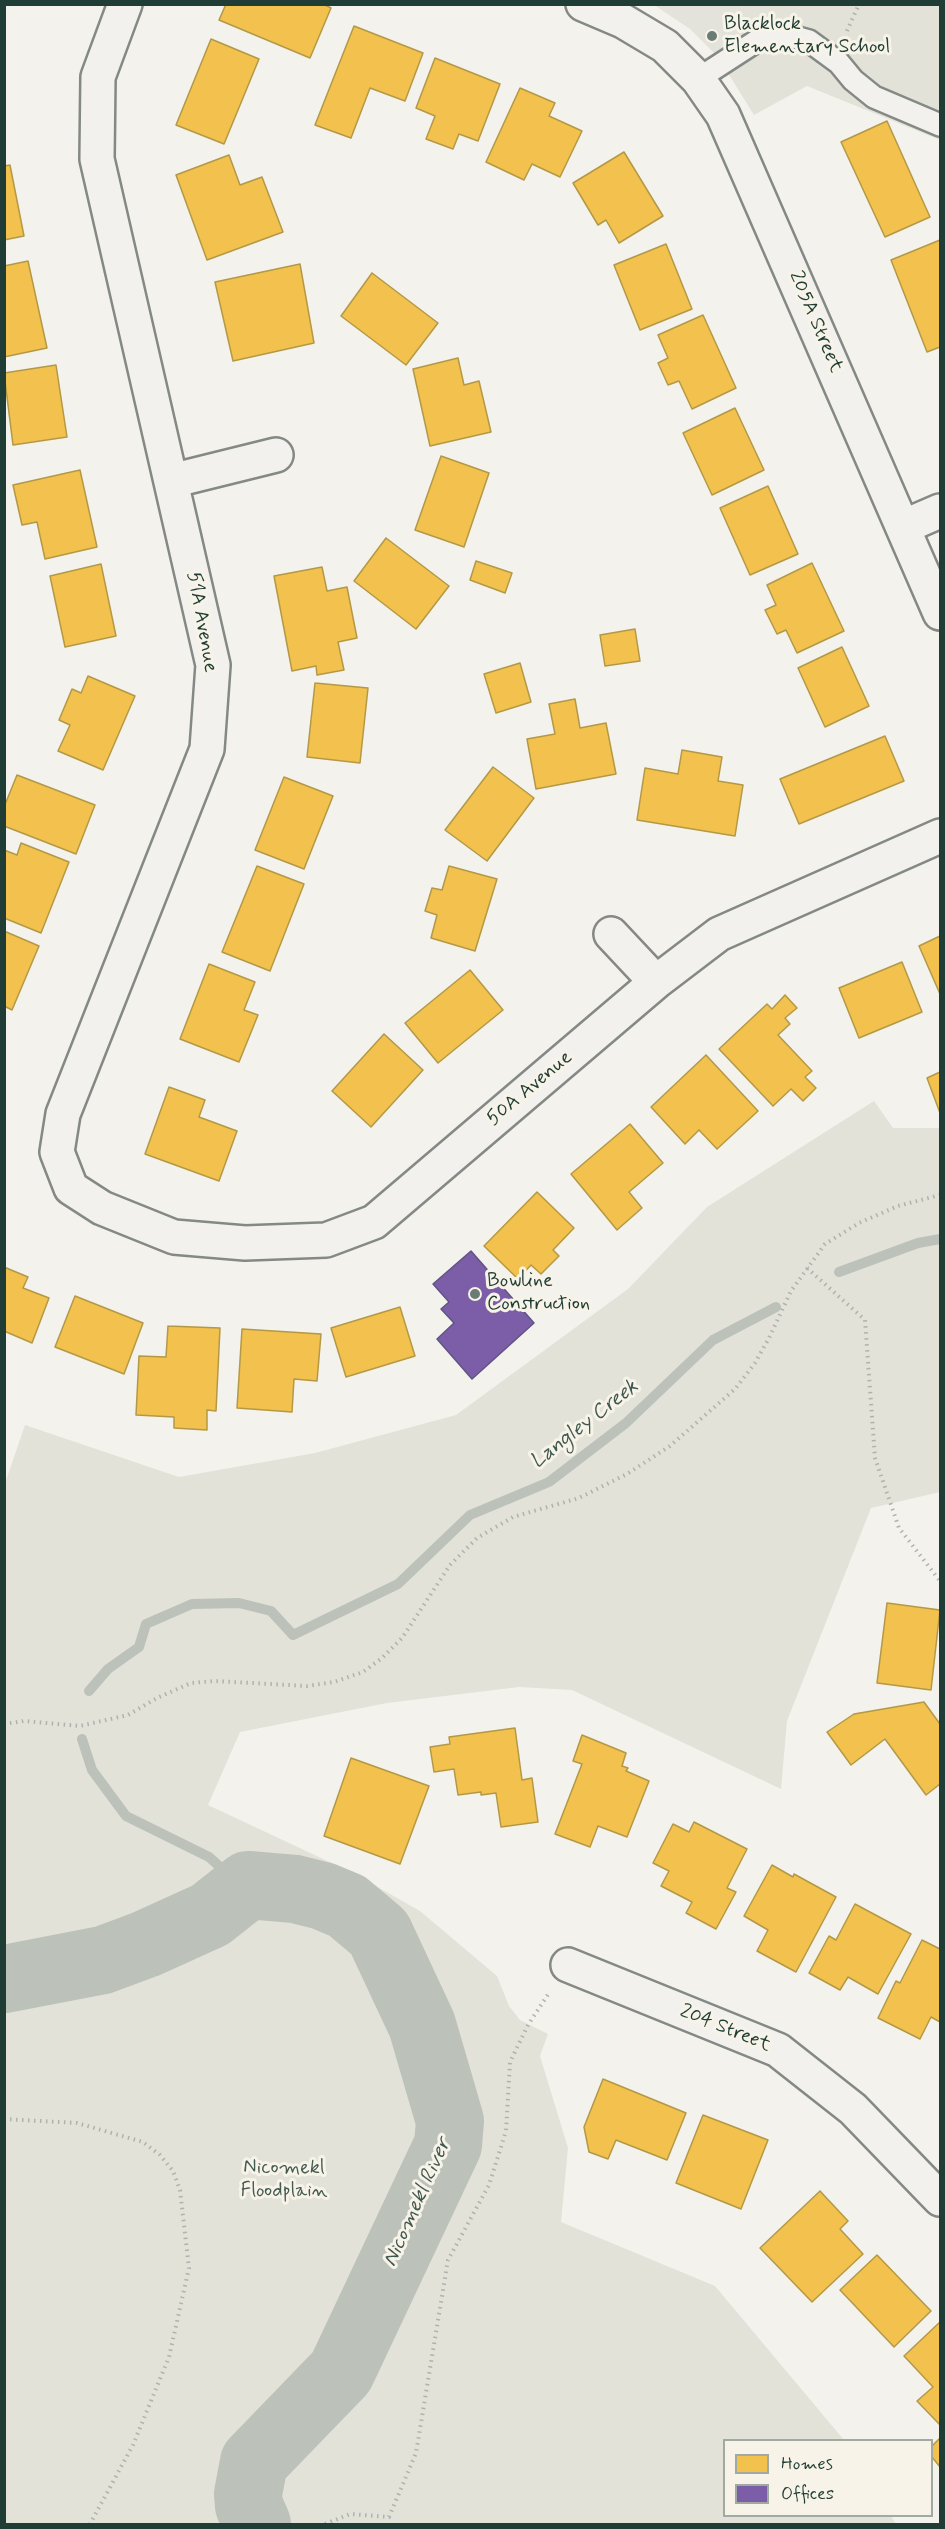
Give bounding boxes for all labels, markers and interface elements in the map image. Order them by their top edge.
place label: Blacklock Elementary School [724,13,890,60]
marker: Blacklock Elementary School [705,29,719,43]
street label: 205A Street [783,268,847,376]
street label: 51A Avenue [180,570,222,674]
street label: 50A Avenue [482,1046,578,1132]
place label: Bowline Construction [487,1270,590,1317]
marker: Bowline Construction [468,1287,482,1301]
water label: Langley Creek [526,1375,644,1475]
street label: 204 Street [676,2000,774,2058]
water label: Nicomekl River [379,2135,457,2271]
park label: Nicomekl Floodplain [241,2157,327,2204]
legend [723,2439,933,2517]
text: Homes [781,2452,833,2476]
text: Offices [781,2482,834,2506]

